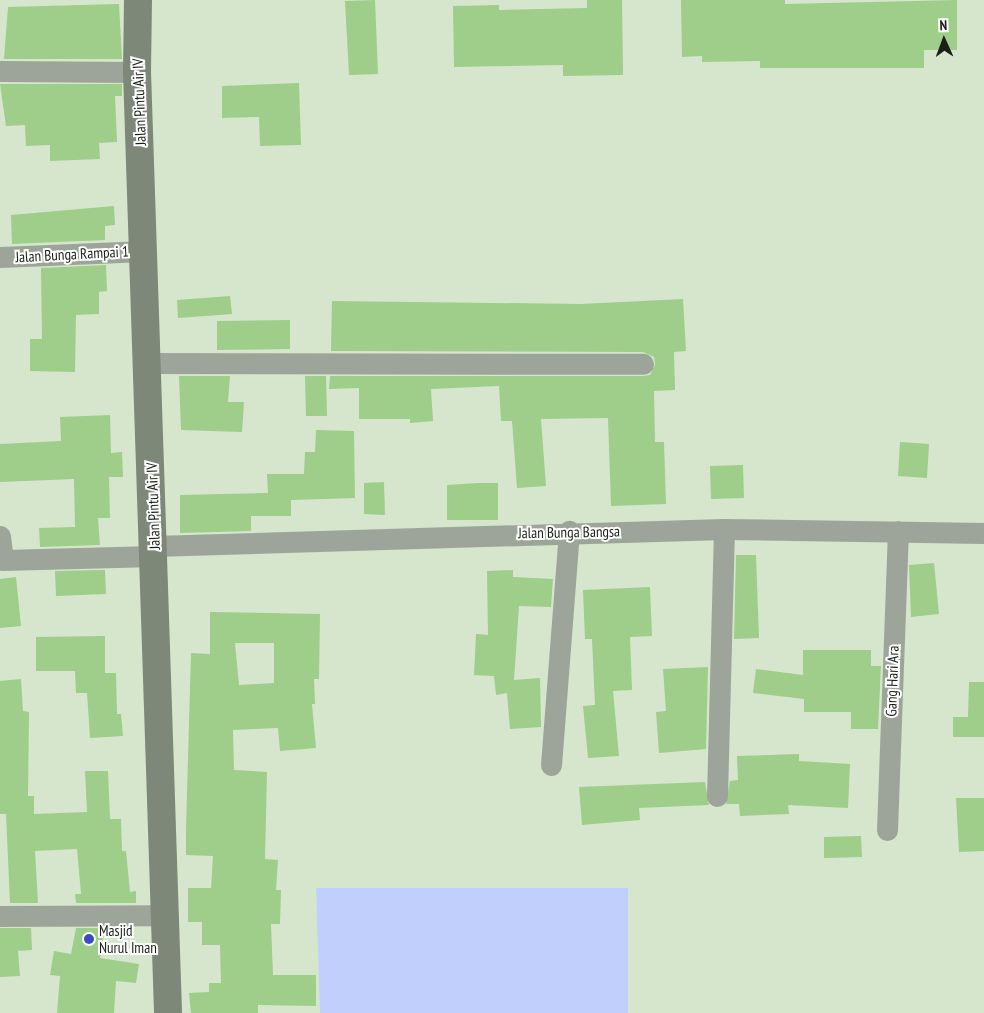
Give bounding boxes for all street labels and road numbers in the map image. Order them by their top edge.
street label: Jalan Pintu Air IV [128,58,150,146]
street label: Jalan Bunga Rampai 1 [15,242,129,266]
street label: Jalan Pintu Air IV [142,462,164,550]
street label: Jalan Bunga Bangsa [518,522,620,542]
street label: Gang Hari Ara [882,645,902,717]

